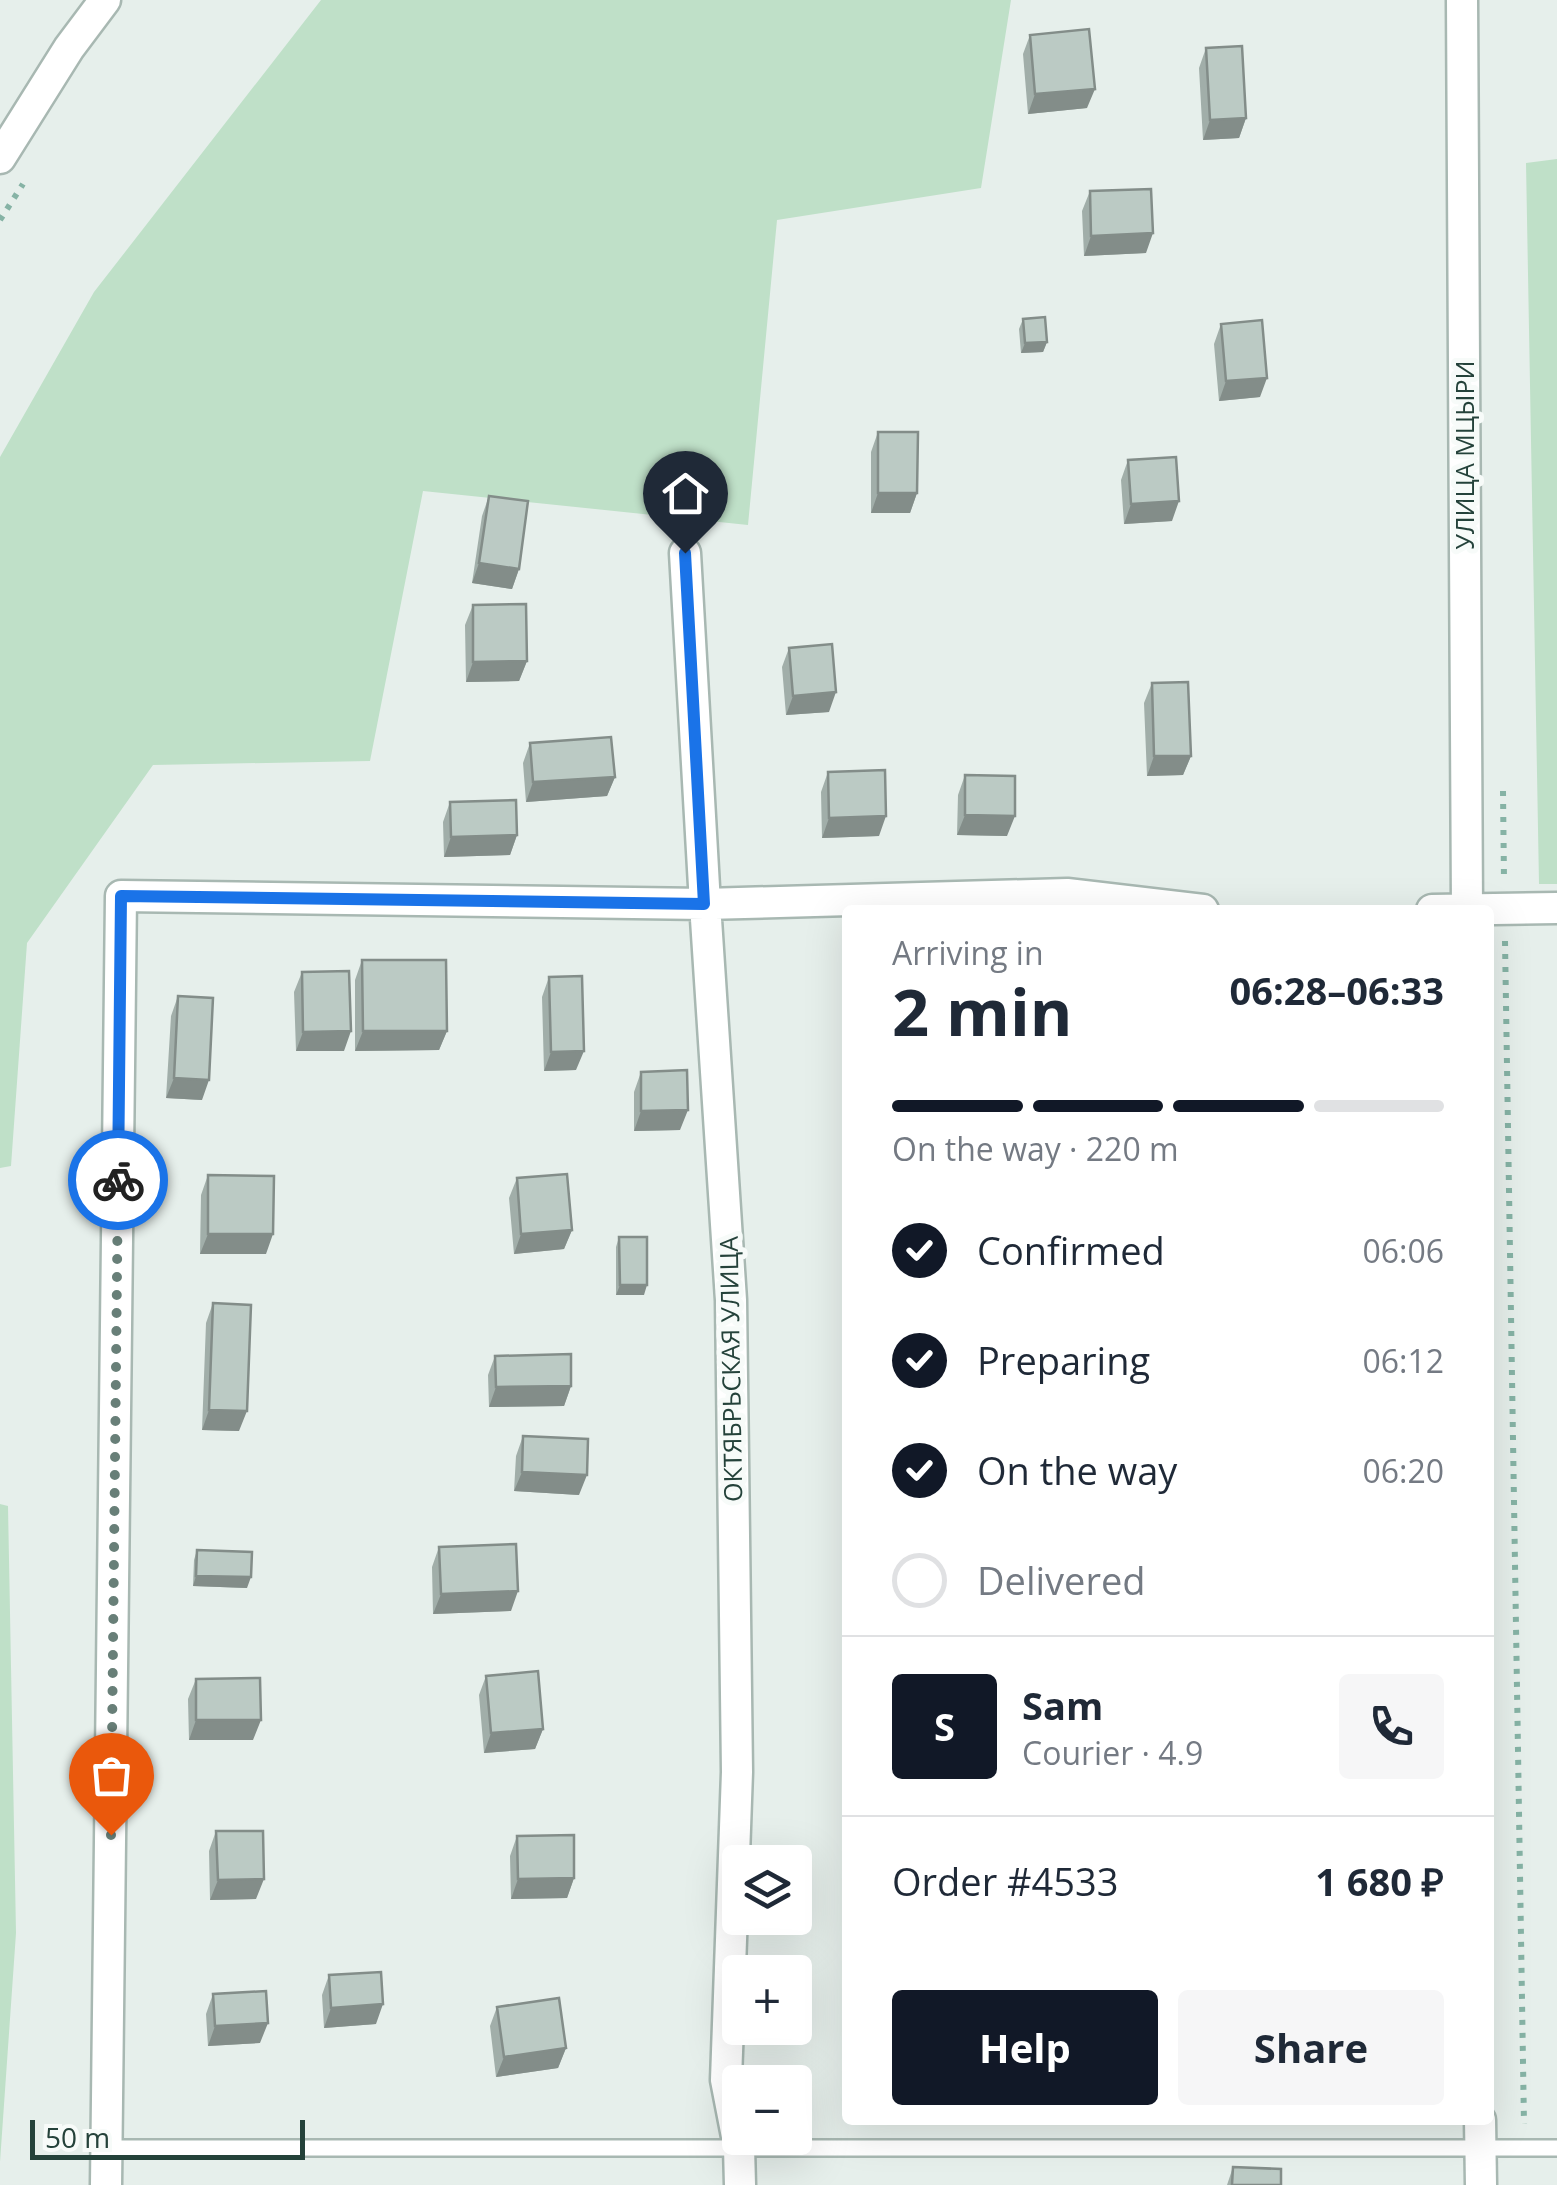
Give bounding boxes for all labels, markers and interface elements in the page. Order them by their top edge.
street label: УЛИЦА МЦЫРИ [1447,361,1481,549]
pin [643,451,728,554]
icon: home [658,466,713,521]
text: Arriving in [892,931,1044,974]
text: 06:28–06:33 [1230,964,1444,1016]
text: 2 min [892,967,1072,1055]
text: On the way · 220 m [892,1127,1179,1170]
courier [68,1130,168,1230]
icon: bike [91,1153,146,1208]
icon: check [892,1223,947,1278]
text: Confirmed [977,1224,1165,1276]
text: 06:06 [1362,1229,1444,1272]
street label: ОКТЯБРЬСКАЯ УЛИЦА [711,1236,749,1502]
icon: check [892,1333,947,1388]
text: Preparing [977,1334,1150,1386]
text: 06:12 [1362,1339,1444,1382]
icon: check [892,1443,947,1498]
text: On the way [977,1444,1177,1496]
text: 06:20 [1362,1449,1444,1492]
text: Delivered [977,1554,1146,1606]
button: phone [1339,1674,1444,1779]
text: Sam [1022,1679,1103,1731]
text: S [934,1700,955,1752]
text: Courier · 4.9 [1022,1731,1203,1774]
pin [69,1733,154,1836]
icon: bag [84,1748,139,1803]
map controls [722,1845,812,2155]
button: layers [722,1845,812,1935]
text: Order #4533 [892,1855,1119,1907]
text: 1 680 ₽ [1315,1855,1444,1907]
button: + [722,1955,812,2045]
button: Help [892,1990,1158,2105]
button: Share [1178,1990,1444,2105]
button: − [722,2065,812,2155]
scale bar [30,2115,305,2160]
text: 50 m [45,2118,110,2156]

